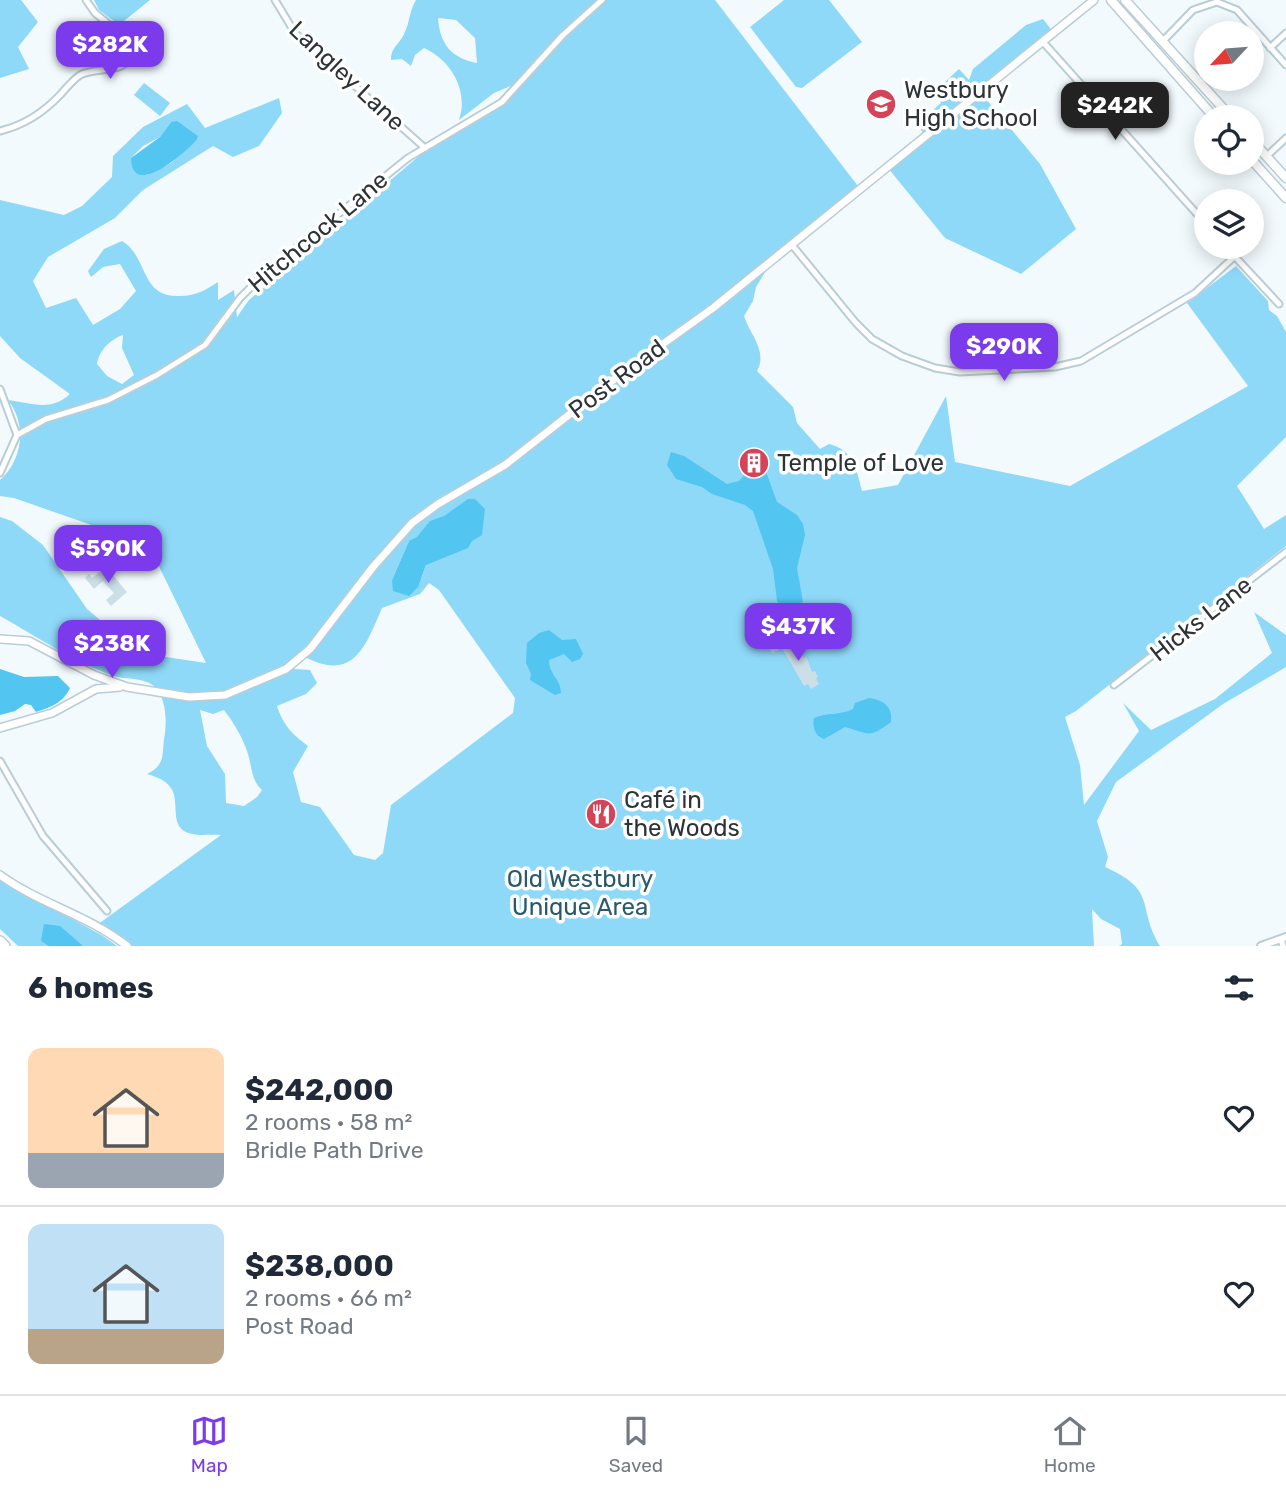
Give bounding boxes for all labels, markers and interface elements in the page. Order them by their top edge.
street label: Langley Lane [283,15,411,137]
north arrow [1194,21,1264,91]
map controls [1194,21,1264,259]
pin: $282K [61,22,159,81]
text: $282K [72,30,148,58]
place label: Westbury High School [904,76,1038,132]
pin: $242K [1066,82,1164,142]
school or university icon: Westbury High School [864,87,898,121]
text: $242K [1077,91,1153,119]
button: locate [1194,105,1264,175]
street label: Hitchcock Lane [243,166,393,298]
button: layers [1194,189,1264,259]
pin: $290K [955,324,1053,383]
text: $290K [966,332,1042,360]
street label: Post Road [563,334,671,424]
building icon: Temple of Love [737,446,771,480]
place label: Temple of Love [777,449,944,477]
pin: $590K [59,526,157,585]
text: $590K [70,534,146,562]
street label: Hicks Lane [1145,571,1257,667]
pin: $437K [749,604,847,663]
text: $437K [761,612,835,640]
pin: $238K [63,620,161,680]
text: $238K [74,629,150,657]
place label: Café in the Woods [624,786,740,842]
restaurant icon: Café in the Woods [584,797,618,831]
park label: Old Westbury Unique Area [507,865,653,921]
icon: filters [1220,969,1258,1007]
text: 6 homes [28,970,154,1006]
text: $242,000 [245,1072,394,1108]
icon: home [84,1076,168,1160]
icon: heart [1220,1099,1258,1137]
text: 2 rooms · 58 m² [245,1108,412,1136]
text: Bridle Path Drive [245,1136,424,1164]
text: $238,000 [245,1248,394,1284]
icon: home [84,1252,168,1336]
icon: heart [1220,1275,1258,1313]
text: 2 rooms · 66 m² [245,1284,412,1312]
text: Post Road [245,1312,354,1340]
tab: Map [190,1412,228,1477]
tab: Saved [609,1412,663,1477]
tab: Home [1044,1412,1096,1477]

